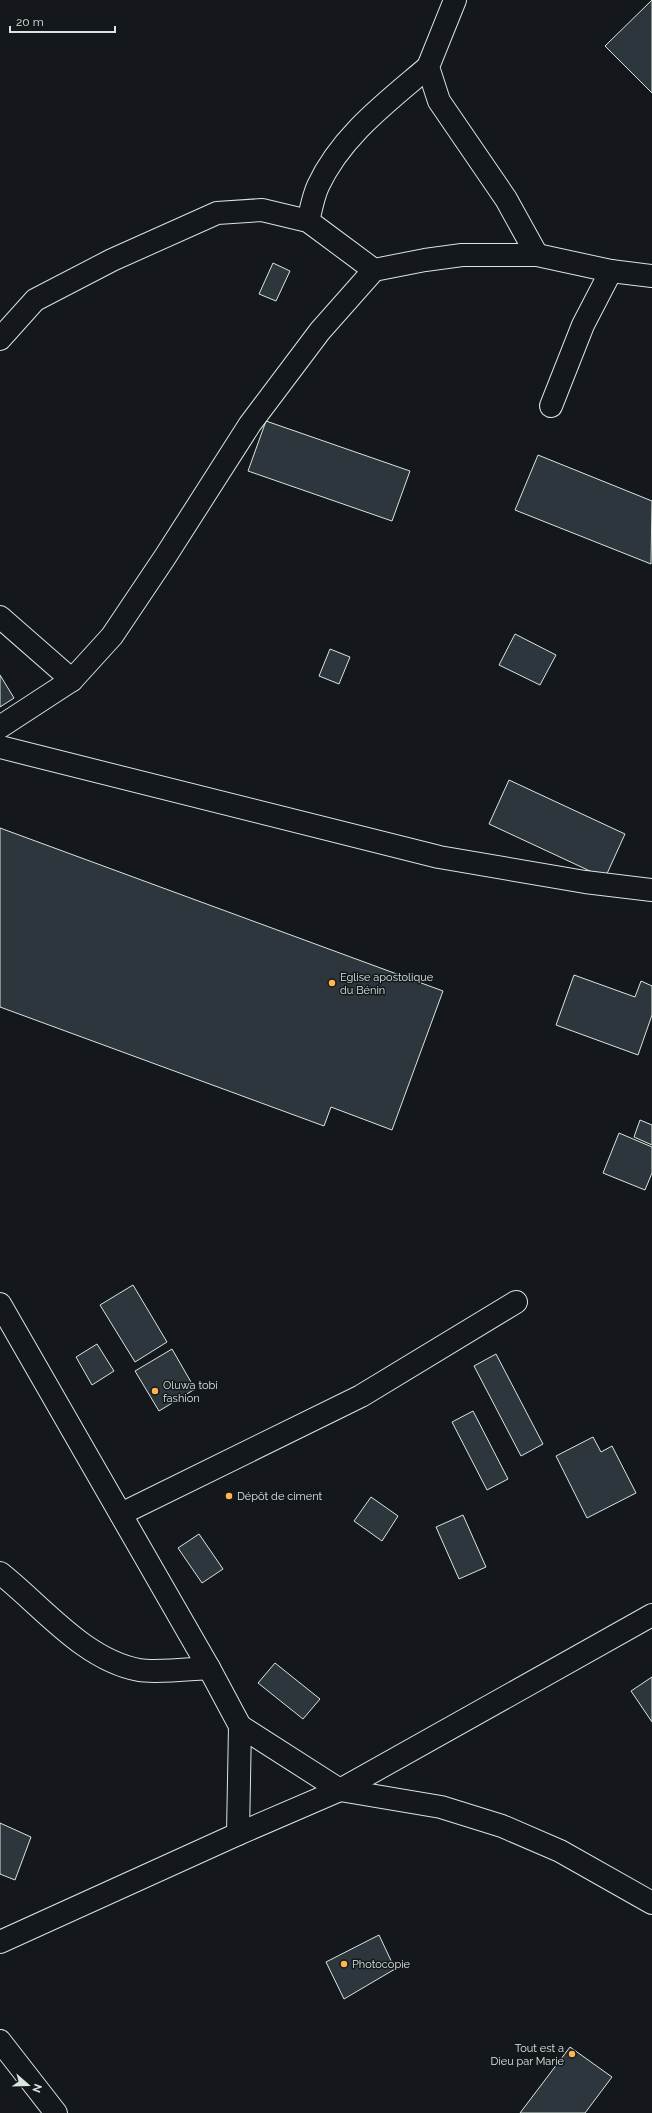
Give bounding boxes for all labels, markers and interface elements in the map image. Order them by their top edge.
scale bar [10,8,115,34]
text: 20 m [16,15,44,29]
place label: Eglise apostolique du Bénin [340,971,434,997]
marker: Eglise apostolique du Bénin [327,978,337,988]
place label: Oluwa tobi fashion [163,1379,218,1405]
marker: Oluwa tobi fashion [150,1386,160,1396]
place label: Dépôt de ciment [237,1490,323,1503]
marker: Dépôt de ciment [224,1491,234,1501]
place label: Photocopie [352,1958,411,1971]
marker: Photocopie [339,1959,349,1969]
place label: Tout est a Dieu par Marie [490,2042,565,2068]
marker: Tout est a Dieu par Marie [567,2049,577,2059]
north arrow [8,2065,48,2105]
text: N [29,2082,44,2094]

